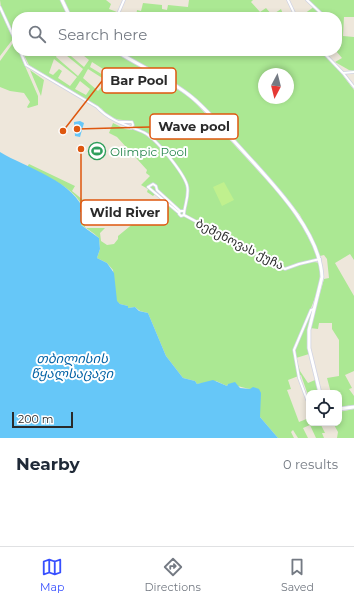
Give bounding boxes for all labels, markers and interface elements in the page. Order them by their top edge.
search box [12,12,342,56]
icon: search [26,23,48,45]
text: Search here [58,25,147,44]
callout: Bar Pool [102,68,176,93]
north arrow [258,68,294,104]
text: Bar Pool [110,72,168,88]
callout: Wave pool [150,114,238,139]
text: Wave pool [158,118,230,134]
sports icon: Olimpic Pool [87,141,107,161]
place label: Olimpic Pool [110,144,187,159]
callout: Wild River [81,200,168,225]
text: Wild River [90,204,161,220]
street label: ბეშენოვას ქუჩა [194,215,286,273]
water label: თბილისის წყალსაცავი [31,350,114,382]
map controls [306,390,342,426]
button: locate [306,390,342,426]
scale bar [12,410,73,429]
text: 200 m [18,412,53,426]
text: Nearby [16,454,80,474]
text: 0 results [283,456,338,472]
tab: Map [40,556,64,594]
tab: Directions [145,556,201,594]
tab: Saved [281,556,314,594]

